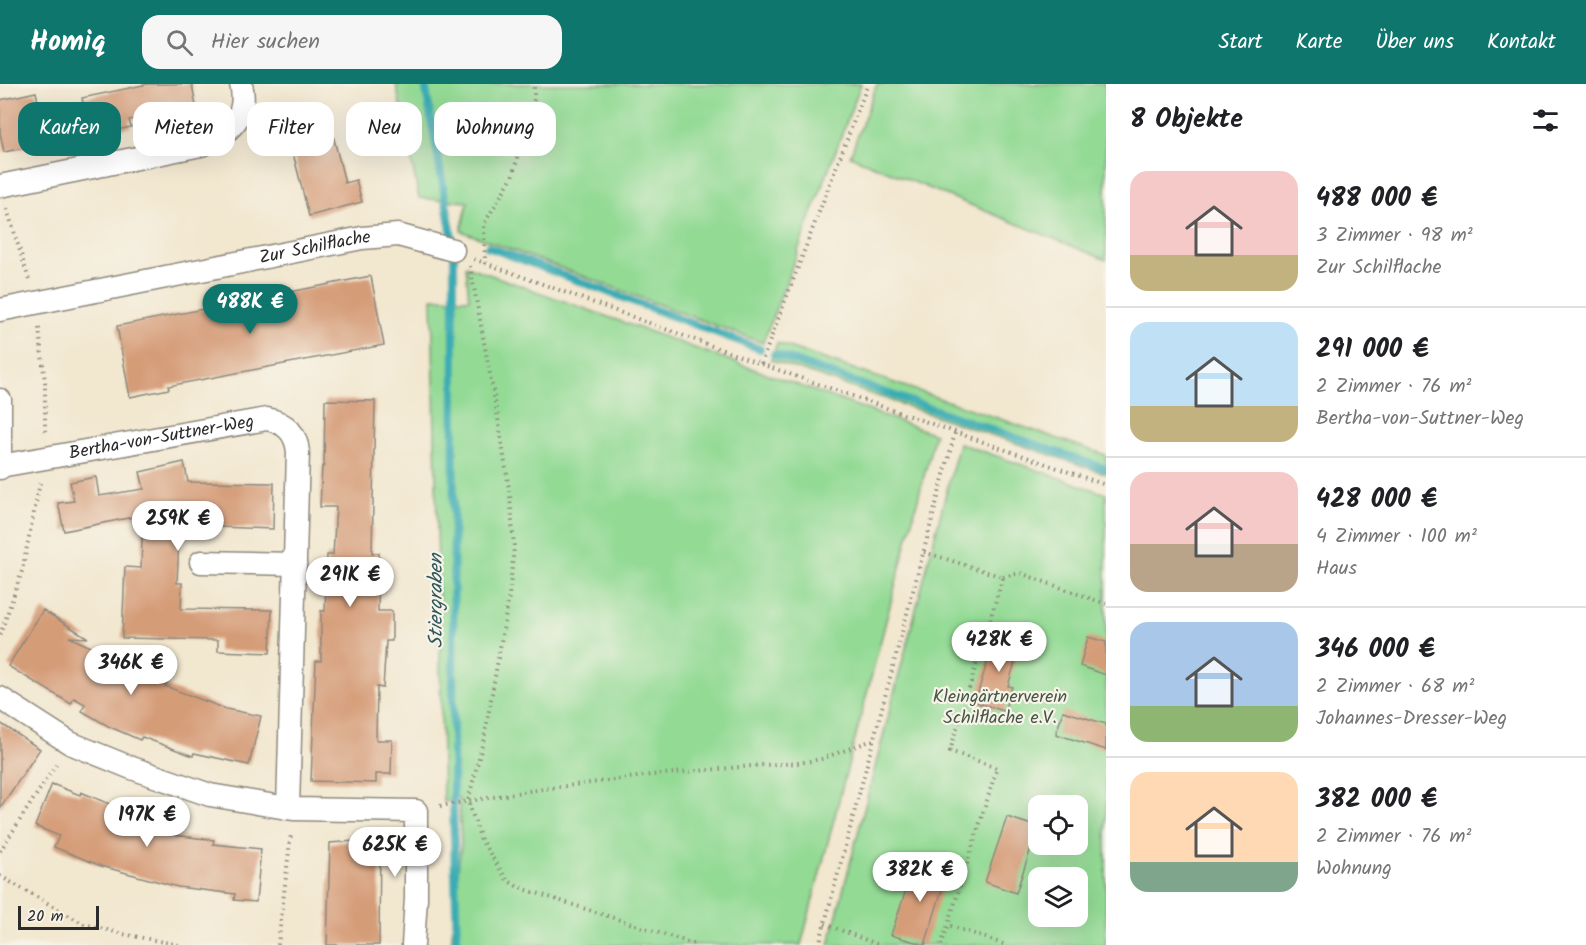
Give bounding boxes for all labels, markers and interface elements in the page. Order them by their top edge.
search box [142,15,562,69]
text: Homiq [30,20,106,65]
text: Hier suchen [211,25,320,60]
icon: search [163,26,196,59]
text: Start [1218,26,1263,59]
text: Karte [1296,26,1342,59]
text: Über uns [1375,26,1454,59]
text: Kontakt [1487,26,1556,59]
text: 8 Objekte [1130,99,1243,141]
chip: Kaufen [18,102,121,156]
chip: Mieten [133,102,235,156]
chip: Filter [247,102,334,156]
chip: Neu [346,102,422,156]
chip: Wohnung [434,102,556,156]
icon: filters [1529,104,1562,137]
text: 488 000 € [1316,178,1437,220]
icon: home [1178,195,1250,267]
text: 3 Zimmer · 98 m² [1316,220,1473,252]
street label: Zur Schilflache [257,223,372,273]
text: Zur Schilflache [1316,252,1441,284]
pin: 488K € [201,284,299,335]
text: 488K € [217,287,283,319]
text: 291 000 € [1316,329,1429,371]
icon: home [1178,346,1250,418]
text: 2 Zimmer · 76 m² [1316,371,1471,403]
text: Bertha-von-Suttner-Weg [1316,403,1524,435]
street label: Bertha-von-Suttner-Weg [67,407,256,468]
text: 428 000 € [1316,479,1437,521]
icon: home [1178,496,1250,568]
pin: 259K € [129,501,227,552]
text: 259K € [146,504,210,536]
text: 4 Zimmer · 100 m² [1316,521,1477,553]
water label: Stiergraben [421,552,453,648]
text: Haus [1316,553,1357,585]
pin: 291K € [301,557,399,608]
text: 291K € [320,560,380,592]
pin: 428K € [950,622,1048,673]
text: 428K € [966,625,1032,657]
text: 346 000 € [1316,629,1435,671]
pin: 346K € [82,645,180,696]
icon: home [1178,646,1250,718]
text: 346K € [98,648,164,680]
text: 2 Zimmer · 68 m² [1316,671,1474,703]
park label: Kleingärtnerverein Schilflache e.V. [933,683,1067,733]
text: Johannes-Dresser-Weg [1316,703,1507,735]
text: 382 000 € [1316,779,1437,821]
map controls [1028,795,1088,927]
button: locate [1028,795,1088,855]
icon: home [1178,796,1250,868]
pin: 197K € [98,797,196,848]
text: 197K € [118,800,176,832]
text: 2 Zimmer · 76 m² [1316,821,1471,853]
pin: 625K € [346,827,444,878]
text: 625K € [362,830,428,862]
pin: 382K € [871,852,969,903]
text: Wohnung [1316,853,1392,885]
text: 382K € [887,855,953,887]
button: layers [1028,867,1088,927]
scale bar [18,903,99,930]
text: 20 m [27,904,63,929]

